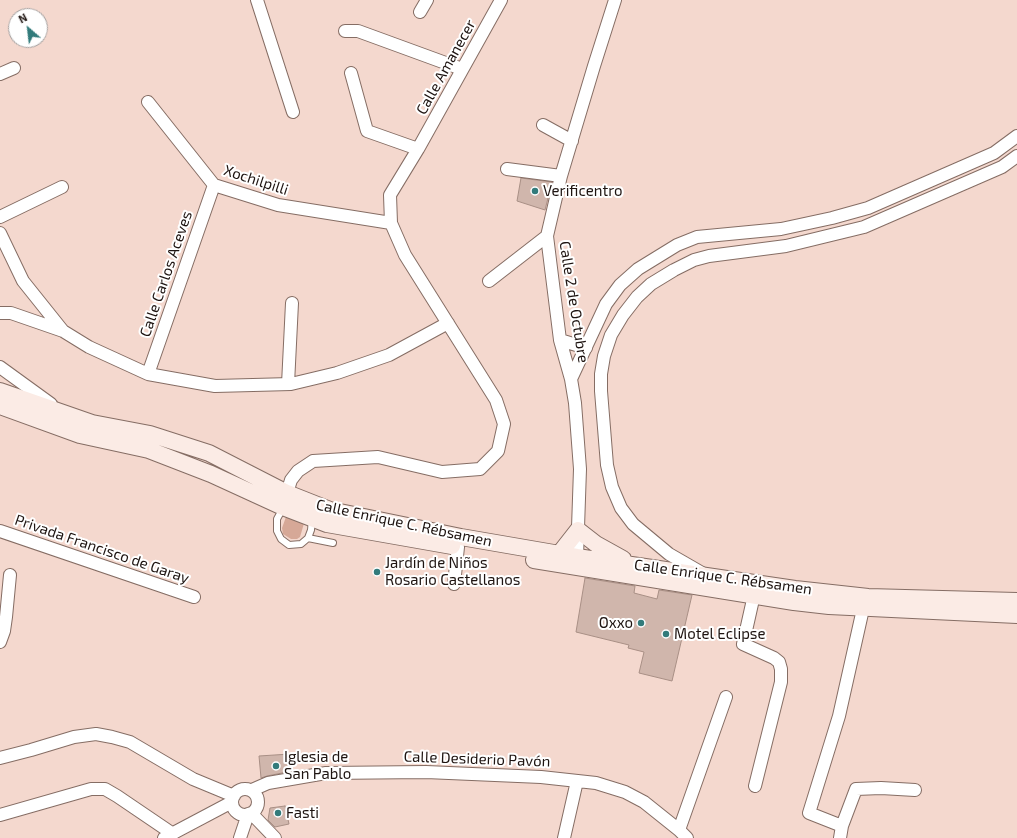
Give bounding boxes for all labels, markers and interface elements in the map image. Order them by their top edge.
north arrow [8,8,48,48]
text: N [16,10,29,25]
street label: Calle Amanecer [412,16,480,118]
street label: Xochilpilli [221,161,291,199]
place label: Verificentro [543,182,622,200]
marker: Verificentro [530,186,540,196]
street label: Calle Carlos Aceves [136,209,196,339]
street label: Calle 2 de Octubre [555,240,593,364]
street label: Calle Enrique C. Rébsamen [314,496,494,550]
street label: Privada Francisco de Garay [12,511,192,587]
place label: Jardín de Niños Rosario Castellanos [385,554,520,589]
street label: Calle Enrique C. Rébsamen [633,556,813,598]
marker: Jardín de Niños Rosario Castellanos [372,567,382,577]
place label: Oxxo [599,614,633,632]
marker: Oxxo [636,618,646,628]
place label: Motel Eclipse [674,625,766,643]
marker: Motel Eclipse [661,629,671,639]
street label: Calle Desiderio Pavón [403,747,551,771]
place label: Iglesia de San Pablo [284,748,351,783]
marker: Iglesia de San Pablo [271,761,281,771]
place label: Fasti [286,804,319,822]
marker: Fasti [273,808,283,818]

